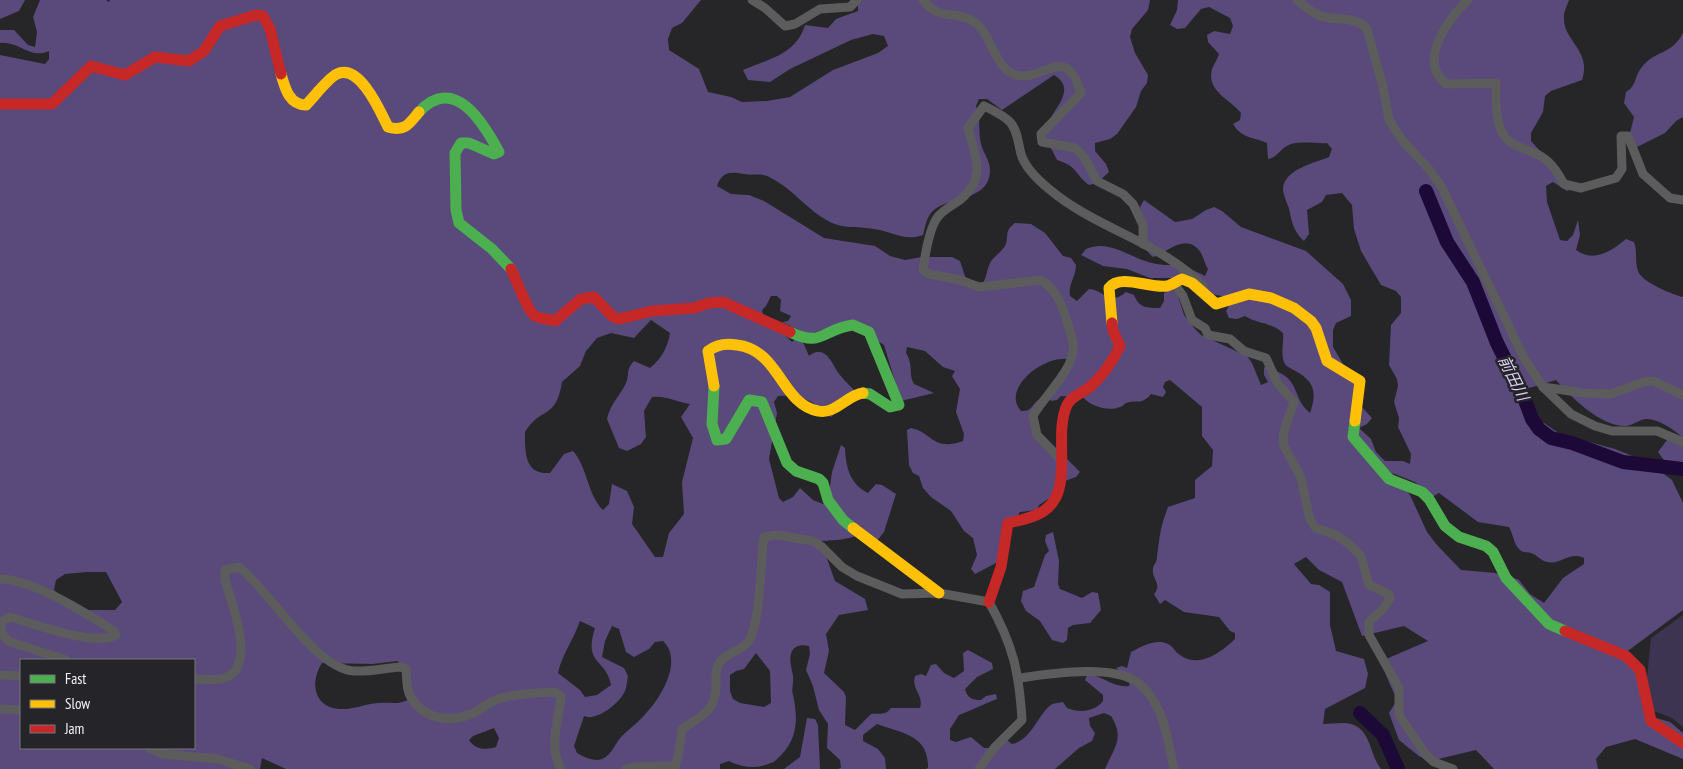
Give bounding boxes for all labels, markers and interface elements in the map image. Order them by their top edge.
water label: 前田川 [1494,352,1534,406]
legend [20,659,195,749]
text: Fast [65,669,86,688]
text: Slow [65,694,90,713]
text: Jam [64,719,84,738]

